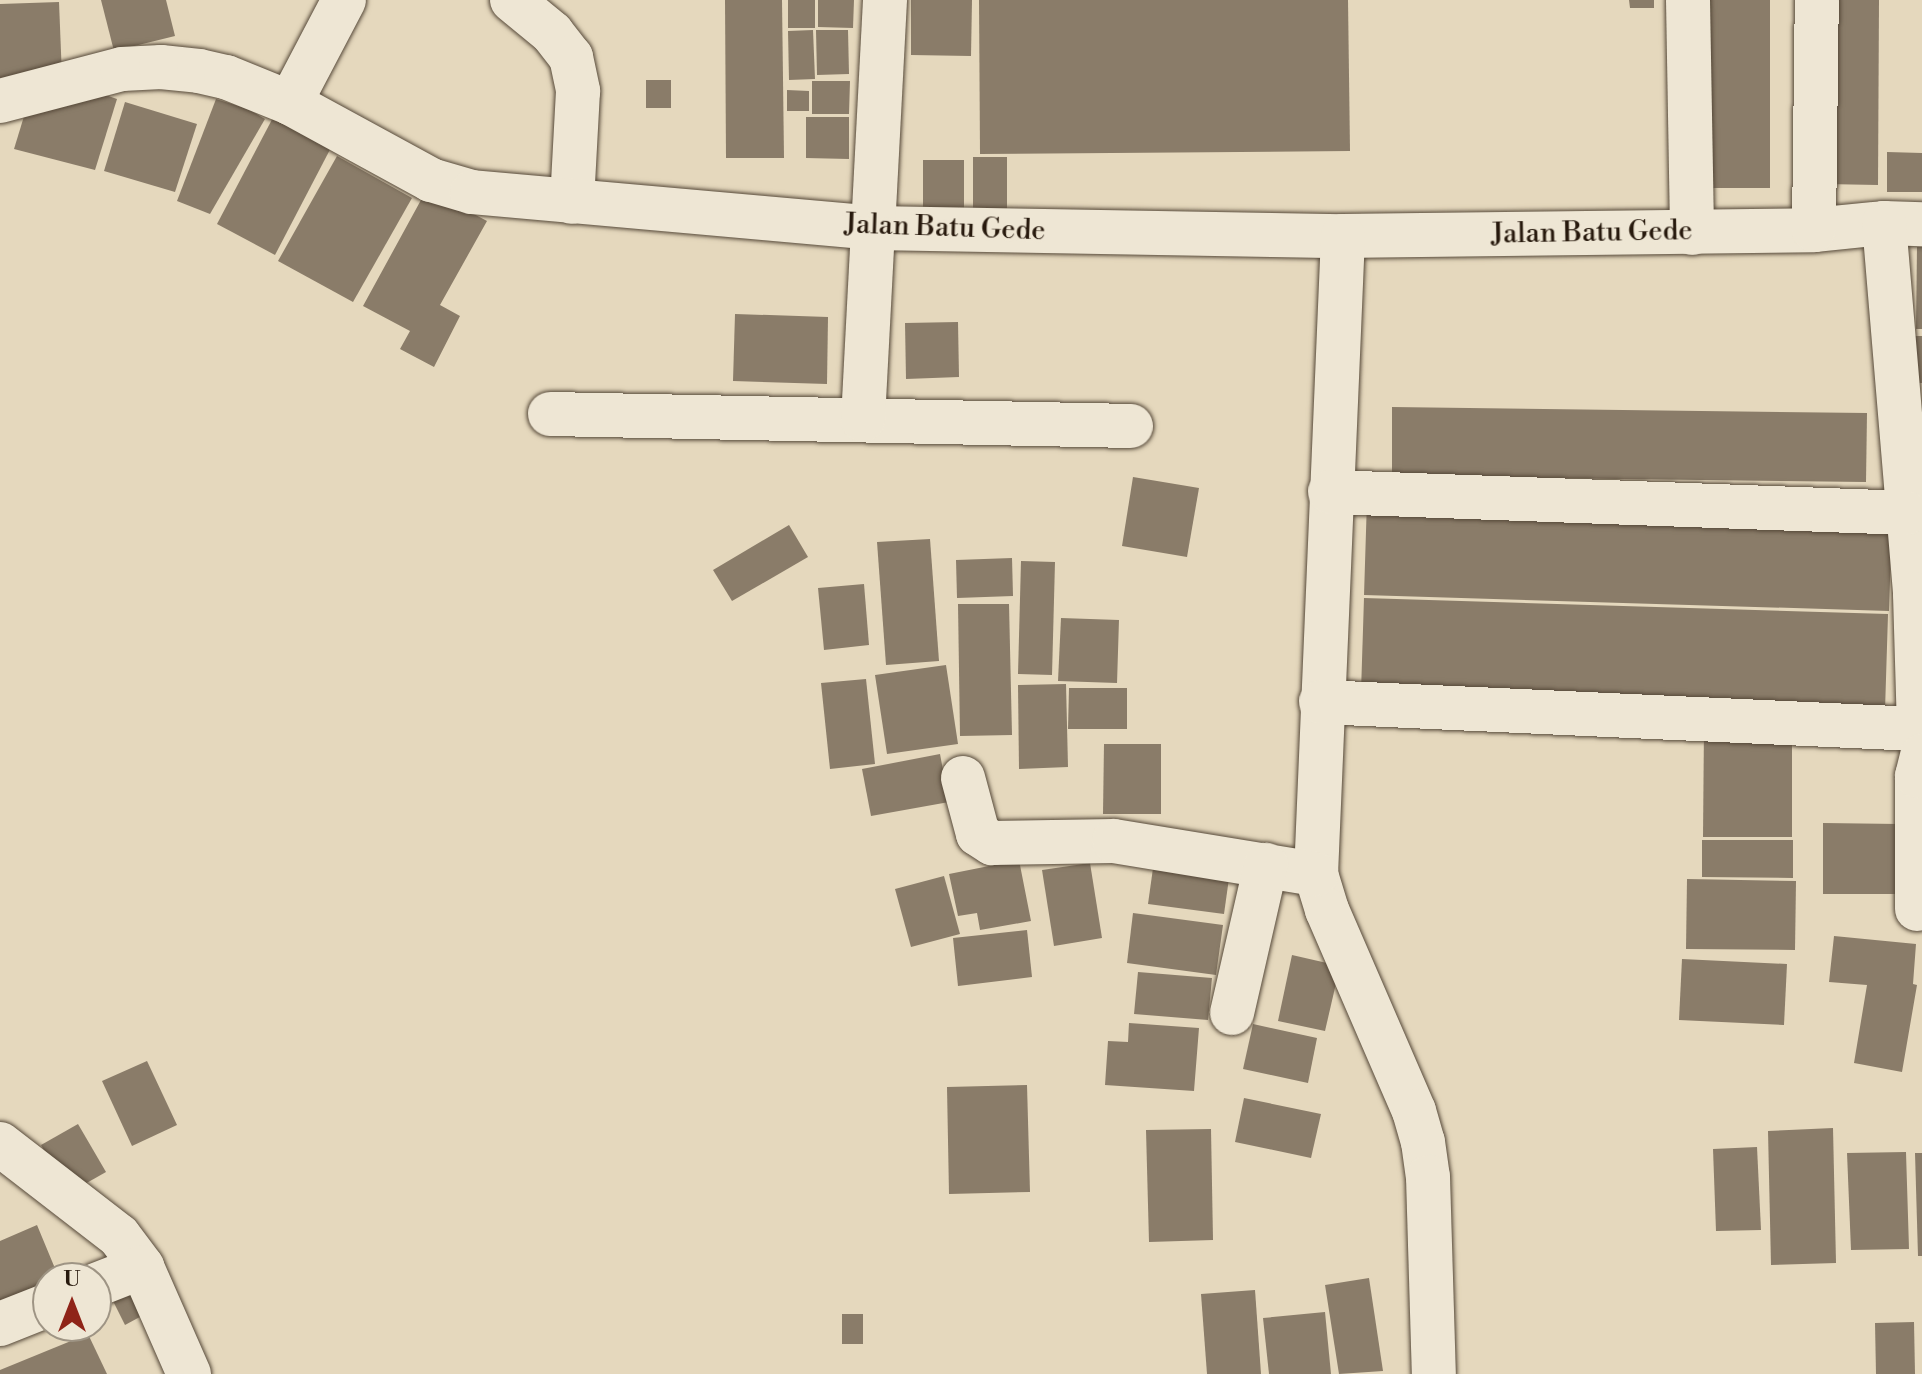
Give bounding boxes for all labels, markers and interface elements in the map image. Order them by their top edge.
street label: Jalan Batu Gede [844,208,1046,248]
street label: Jalan Batu Gede [1491,214,1693,252]
north arrow [32,1262,112,1342]
text: U [63,1266,81,1293]

